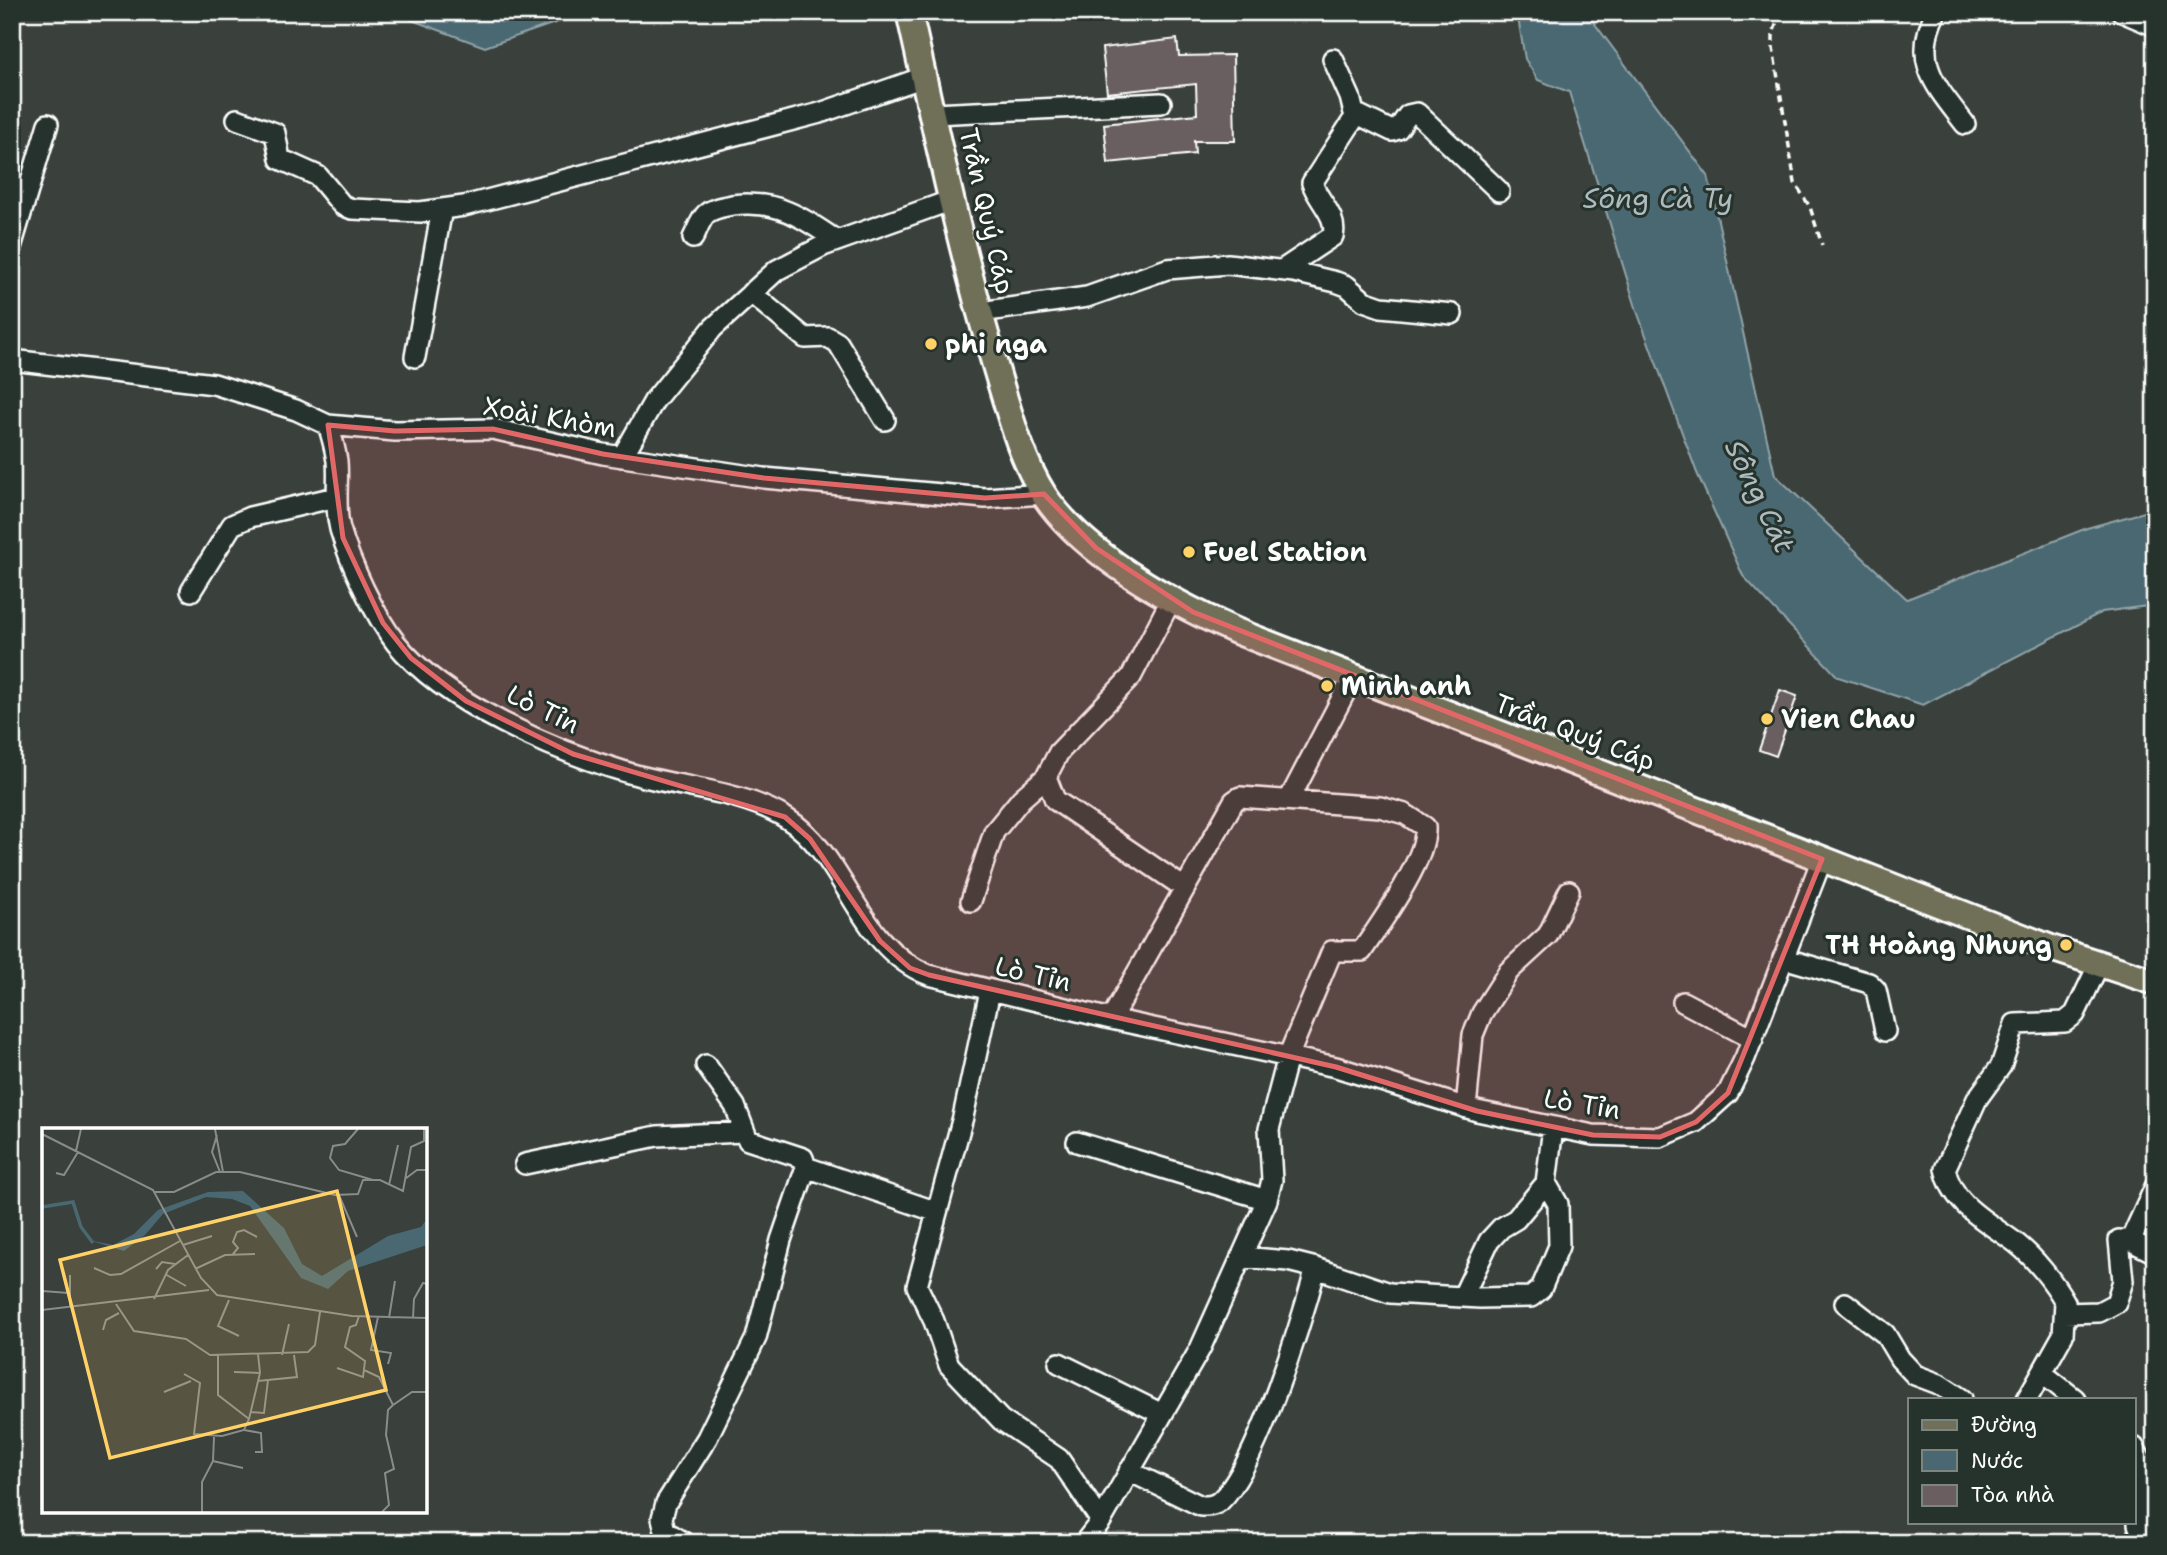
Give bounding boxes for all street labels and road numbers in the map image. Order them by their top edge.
street label: Trần Quý Cáp [951,124,1024,297]
street label: Xoài Khòm [481,388,619,445]
street label: Lò Tỉn [501,676,586,741]
street label: Trần Quý Cáp [1490,685,1660,778]
street label: Lò Tỉn [992,948,1075,999]
street label: Lò Tỉn [1541,1080,1623,1127]

